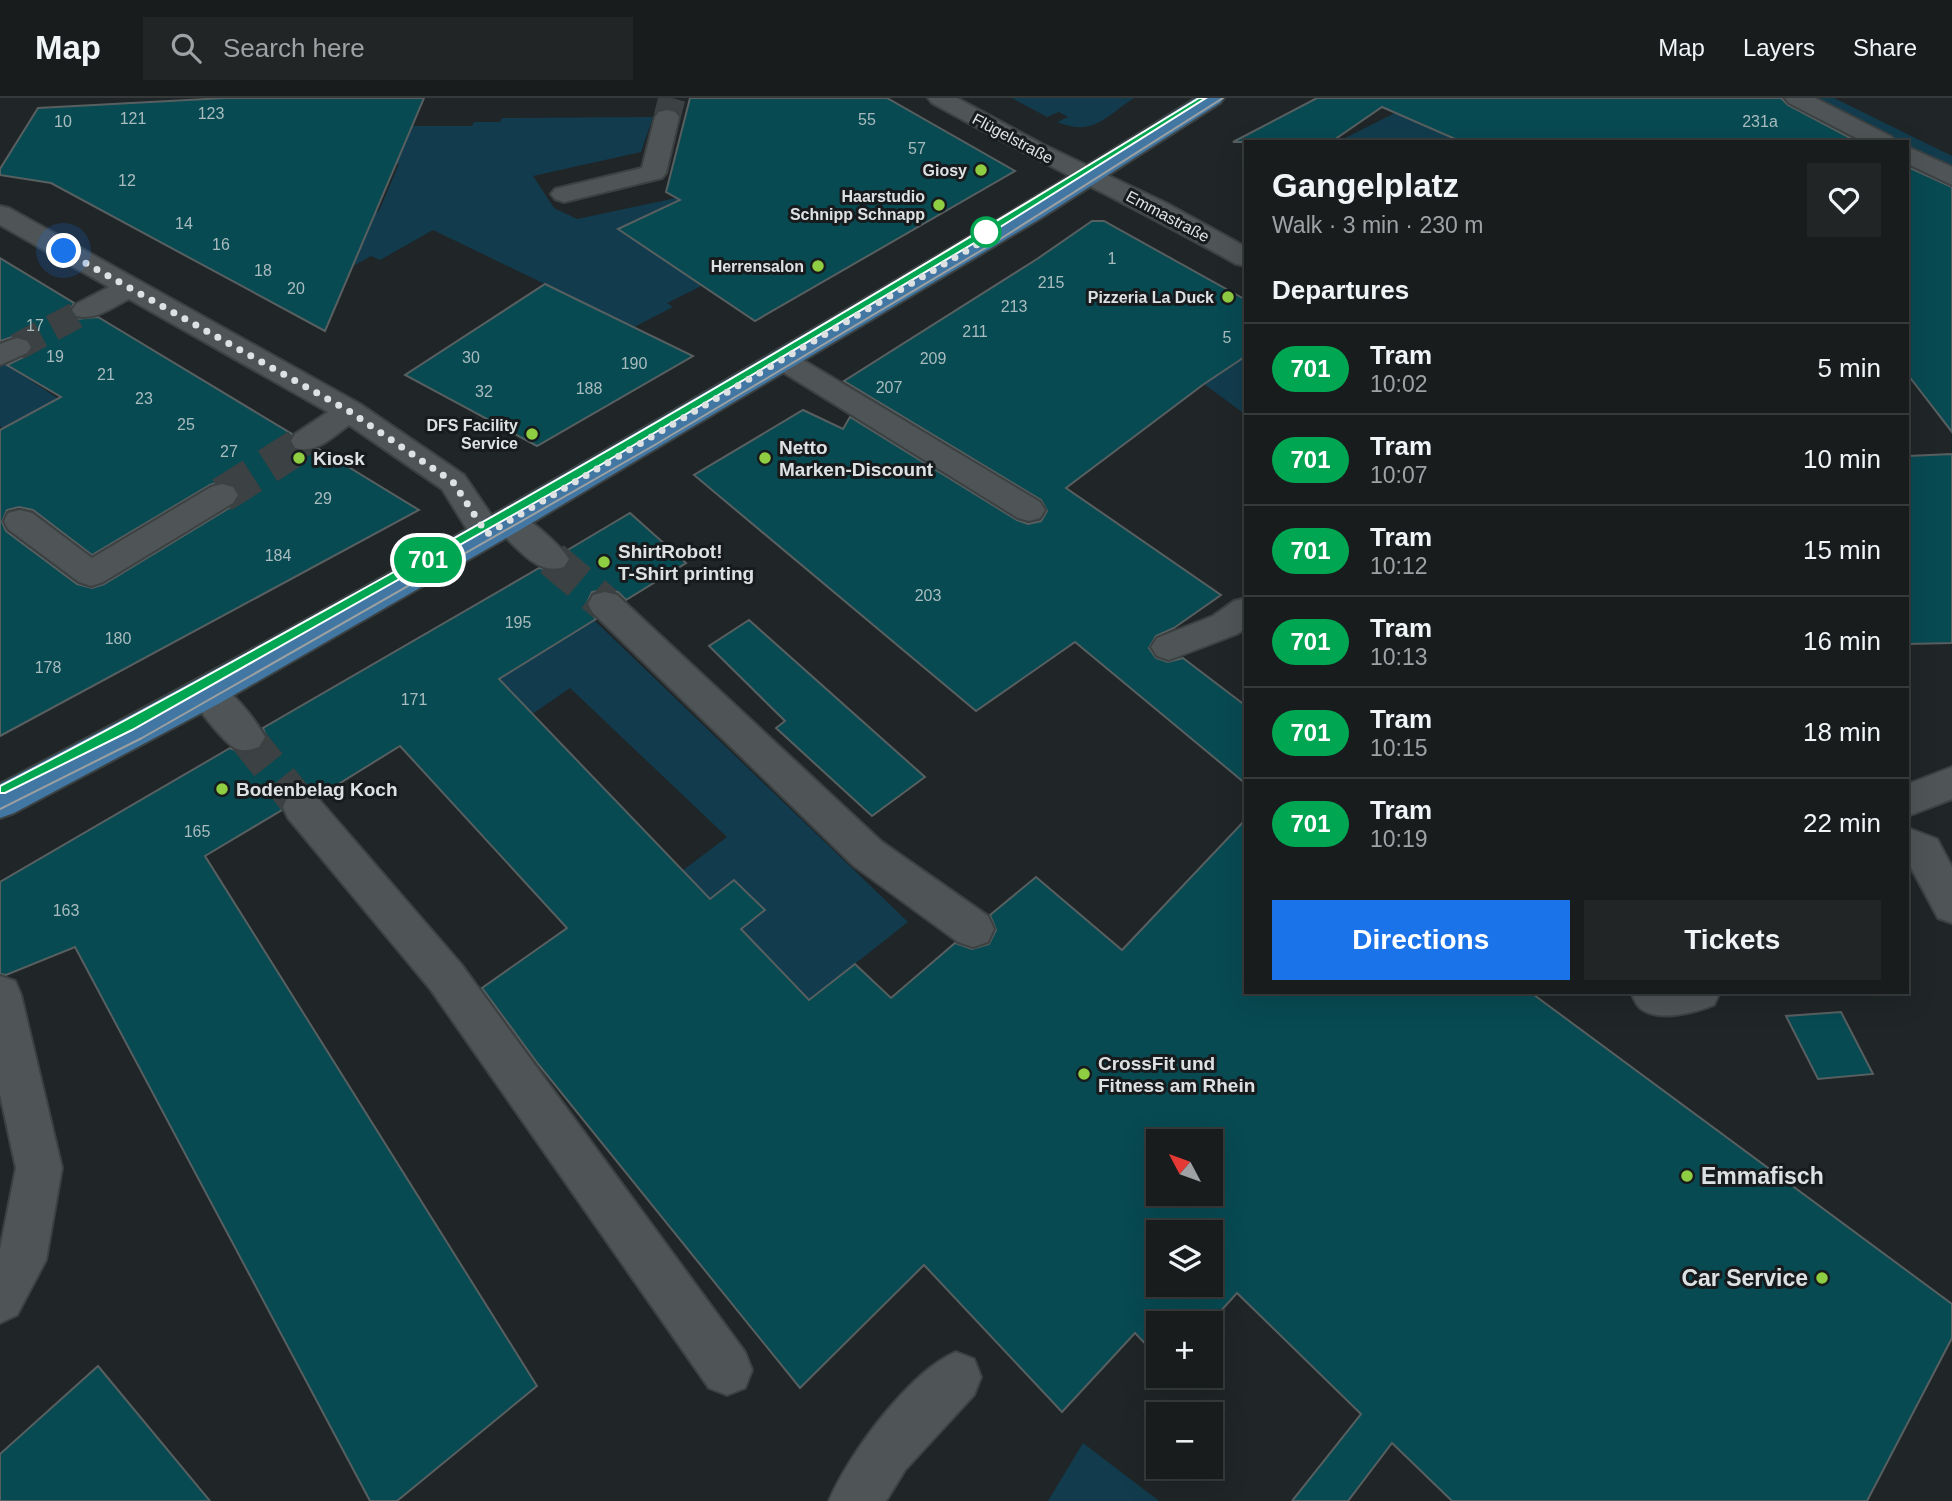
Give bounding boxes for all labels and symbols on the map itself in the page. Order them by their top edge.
house number: 123 [198,105,224,122]
house number: 121 [120,110,146,127]
street label: Flügelstraße [970,110,1056,167]
house number: 55 [858,111,876,128]
house number: 10 [54,113,72,130]
house number: 231a [1742,113,1778,130]
house number: 57 [908,140,926,157]
place label: Giosy [923,162,967,179]
marker: Giosy [973,162,989,178]
house number: 12 [118,172,136,189]
street label: Emmastraße [1123,187,1212,245]
place label: Haarstudio Schnipp Schnapp [790,188,925,223]
marker: Haarstudio Schnipp Schnapp [931,197,947,213]
house number: 14 [175,215,193,232]
unlabelled marker [971,217,1001,247]
your location [46,233,81,268]
house number: 16 [212,236,230,253]
house number: 1 [1108,250,1117,267]
place label: Herrensalon [711,258,804,275]
marker: Herrensalon [810,258,826,274]
house number: 18 [254,262,272,279]
house number: 215 [1038,274,1064,291]
house number: 20 [287,280,305,297]
place label: Pizzeria La Duck [1088,289,1214,306]
marker: Pizzeria La Duck [1220,289,1236,305]
house number: 213 [1001,298,1027,315]
house number: 17 [26,317,44,334]
house number: 211 [962,323,988,340]
house number: 5 [1223,329,1232,346]
house number: 19 [46,348,64,365]
house number: 30 [462,349,480,366]
house number: 209 [920,350,946,367]
house number: 190 [621,355,647,372]
house number: 21 [97,366,115,383]
house number: 207 [876,379,902,396]
house number: 188 [576,380,602,397]
house number: 32 [475,383,493,400]
house number: 23 [135,390,153,407]
house number: 25 [177,416,195,433]
place label: DFS Facility Service [426,417,518,452]
marker: DFS Facility Service [524,426,540,442]
place label: Netto Marken-Discount [779,437,934,480]
house number: 27 [220,443,238,460]
place label: Kiosk [313,448,365,469]
marker: Kiosk [291,450,307,466]
marker: Netto Marken-Discount [757,450,773,466]
house number: 29 [314,490,332,507]
line badge: 701 [388,537,468,583]
place label: ShirtRobot! T-Shirt printing [618,541,754,584]
house number: 184 [265,547,291,564]
marker: ShirtRobot! T-Shirt printing [596,554,612,570]
house number: 203 [915,587,941,604]
house number: 195 [505,614,531,631]
house number: 180 [105,630,131,647]
house number: 178 [35,659,61,676]
house number: 171 [401,691,427,708]
place label: Bodenbelag Koch [236,779,398,800]
marker: Bodenbelag Koch [214,781,230,797]
house number: 165 [184,823,210,840]
house number: 163 [53,902,79,919]
place label: CrossFit und Fitness am Rhein [1098,1053,1255,1096]
marker: CrossFit und Fitness am Rhein [1076,1066,1092,1082]
north arrow [1146,1129,1223,1206]
place label: Emmafisch [1701,1163,1824,1189]
marker: Emmafisch [1679,1168,1695,1184]
place label: Car Service [1681,1265,1808,1291]
marker: Car Service [1814,1270,1830,1286]

